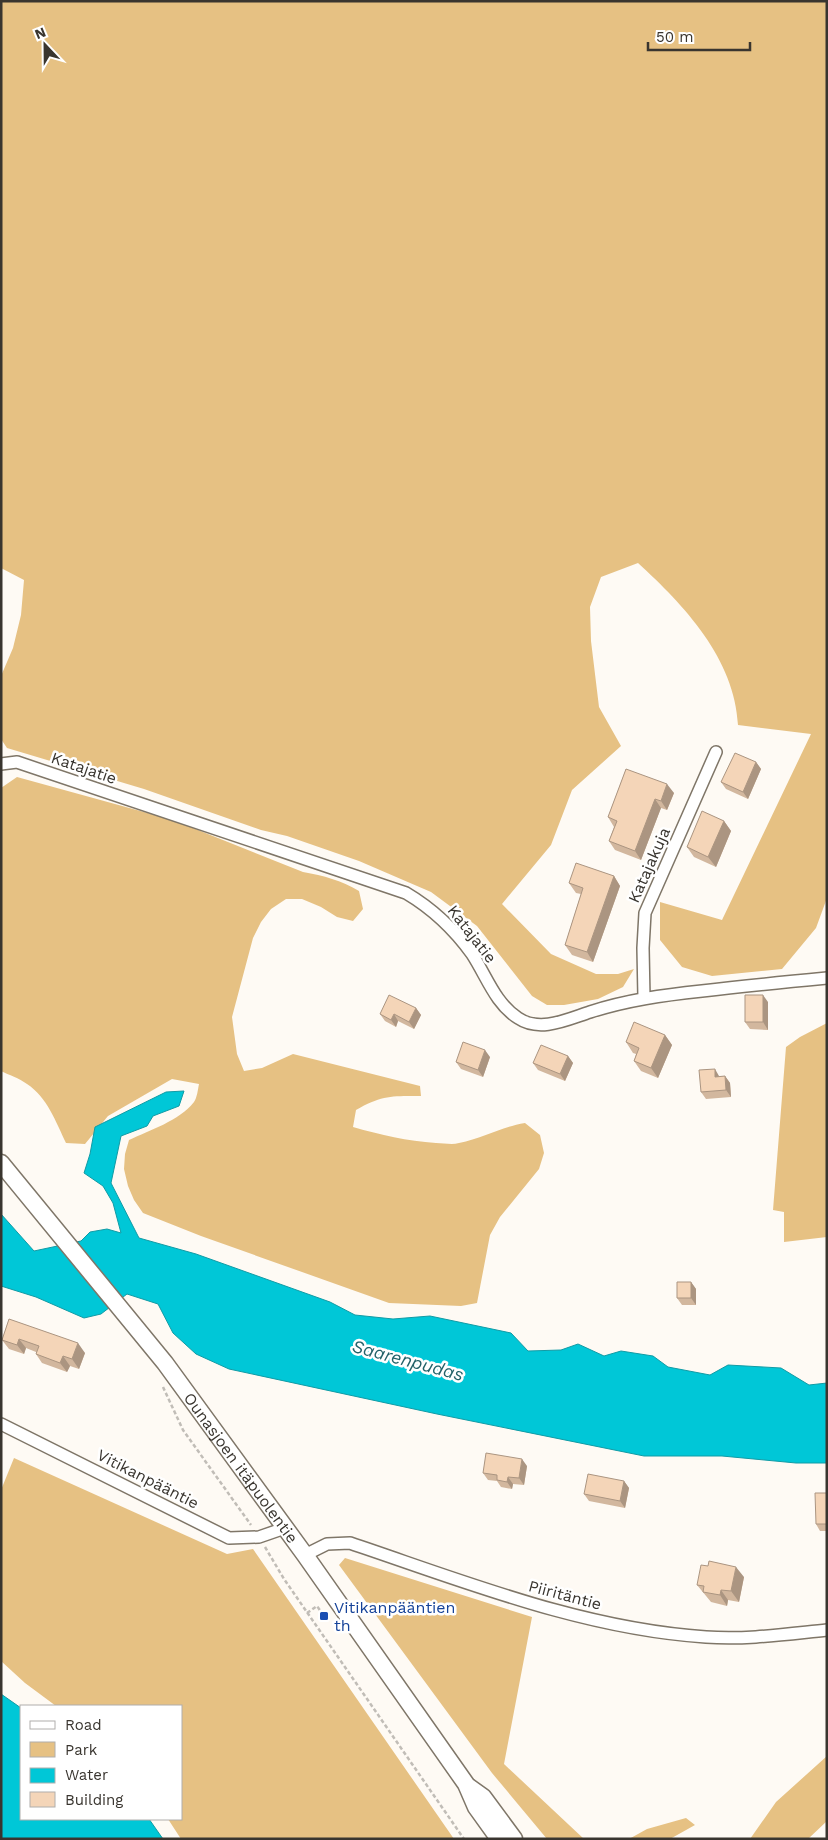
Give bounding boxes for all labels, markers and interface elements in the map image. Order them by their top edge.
north arrow [20,20,70,70]
scale bar [648,20,750,52]
text: N [32,24,48,42]
text: 50 m [656,28,693,46]
street label: Katajatie [49,748,119,788]
street label: Katajakuja [624,824,674,906]
street label: Katajatie [444,901,500,967]
water label: Saarenpudas [350,1335,466,1385]
street label: Ounasjoen itäpuolentie [180,1389,302,1546]
street label: Vitikanpääntie [94,1445,202,1513]
street label: Piiritäntie [526,1576,604,1614]
place label: Vitikanpääntien th [334,1598,456,1635]
marker: Vitikanpääntien th [318,1610,330,1622]
legend [20,1705,182,1820]
text: Road [65,1716,102,1734]
text: Park [65,1741,98,1759]
text: Water [65,1766,108,1784]
text: Building [65,1791,123,1809]

